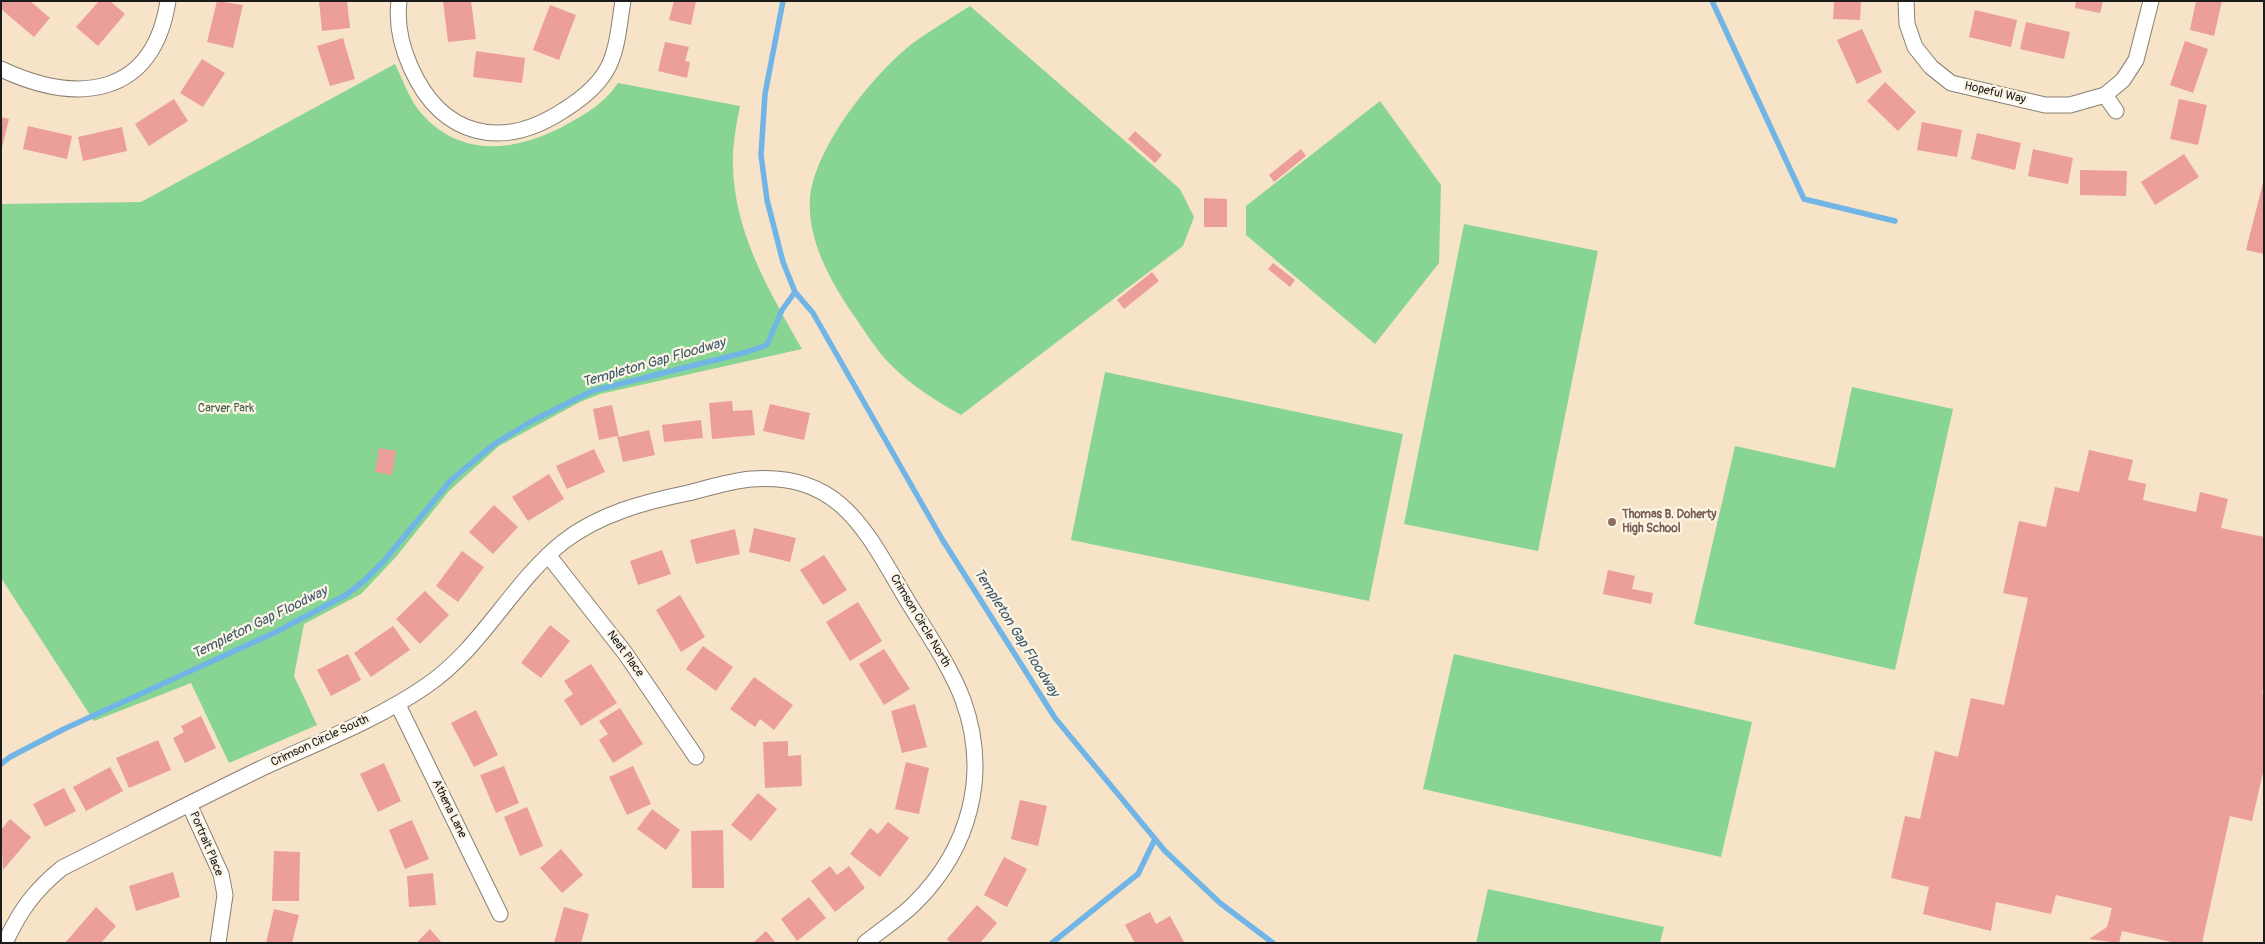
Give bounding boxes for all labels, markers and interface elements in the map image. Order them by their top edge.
street label: Hopeful Way [1963,79,2027,107]
water label: Templeton Gap Floodway [581,335,727,391]
park label: Carver Park [198,402,254,416]
place label: Thomas B. Doherty High School [1622,508,1716,536]
marker: Thomas B. Doherty High School [1606,516,1618,528]
water label: Templeton Gap Floodway [970,566,1062,700]
street label: Crimson Circle North [887,572,953,670]
water label: Templeton Gap Floodway [190,583,330,663]
street label: Neat Place [603,628,647,680]
street label: Crimson Circle South [269,712,371,770]
street label: Athena Lane [429,777,469,841]
street label: Portrait Place [186,810,226,878]

